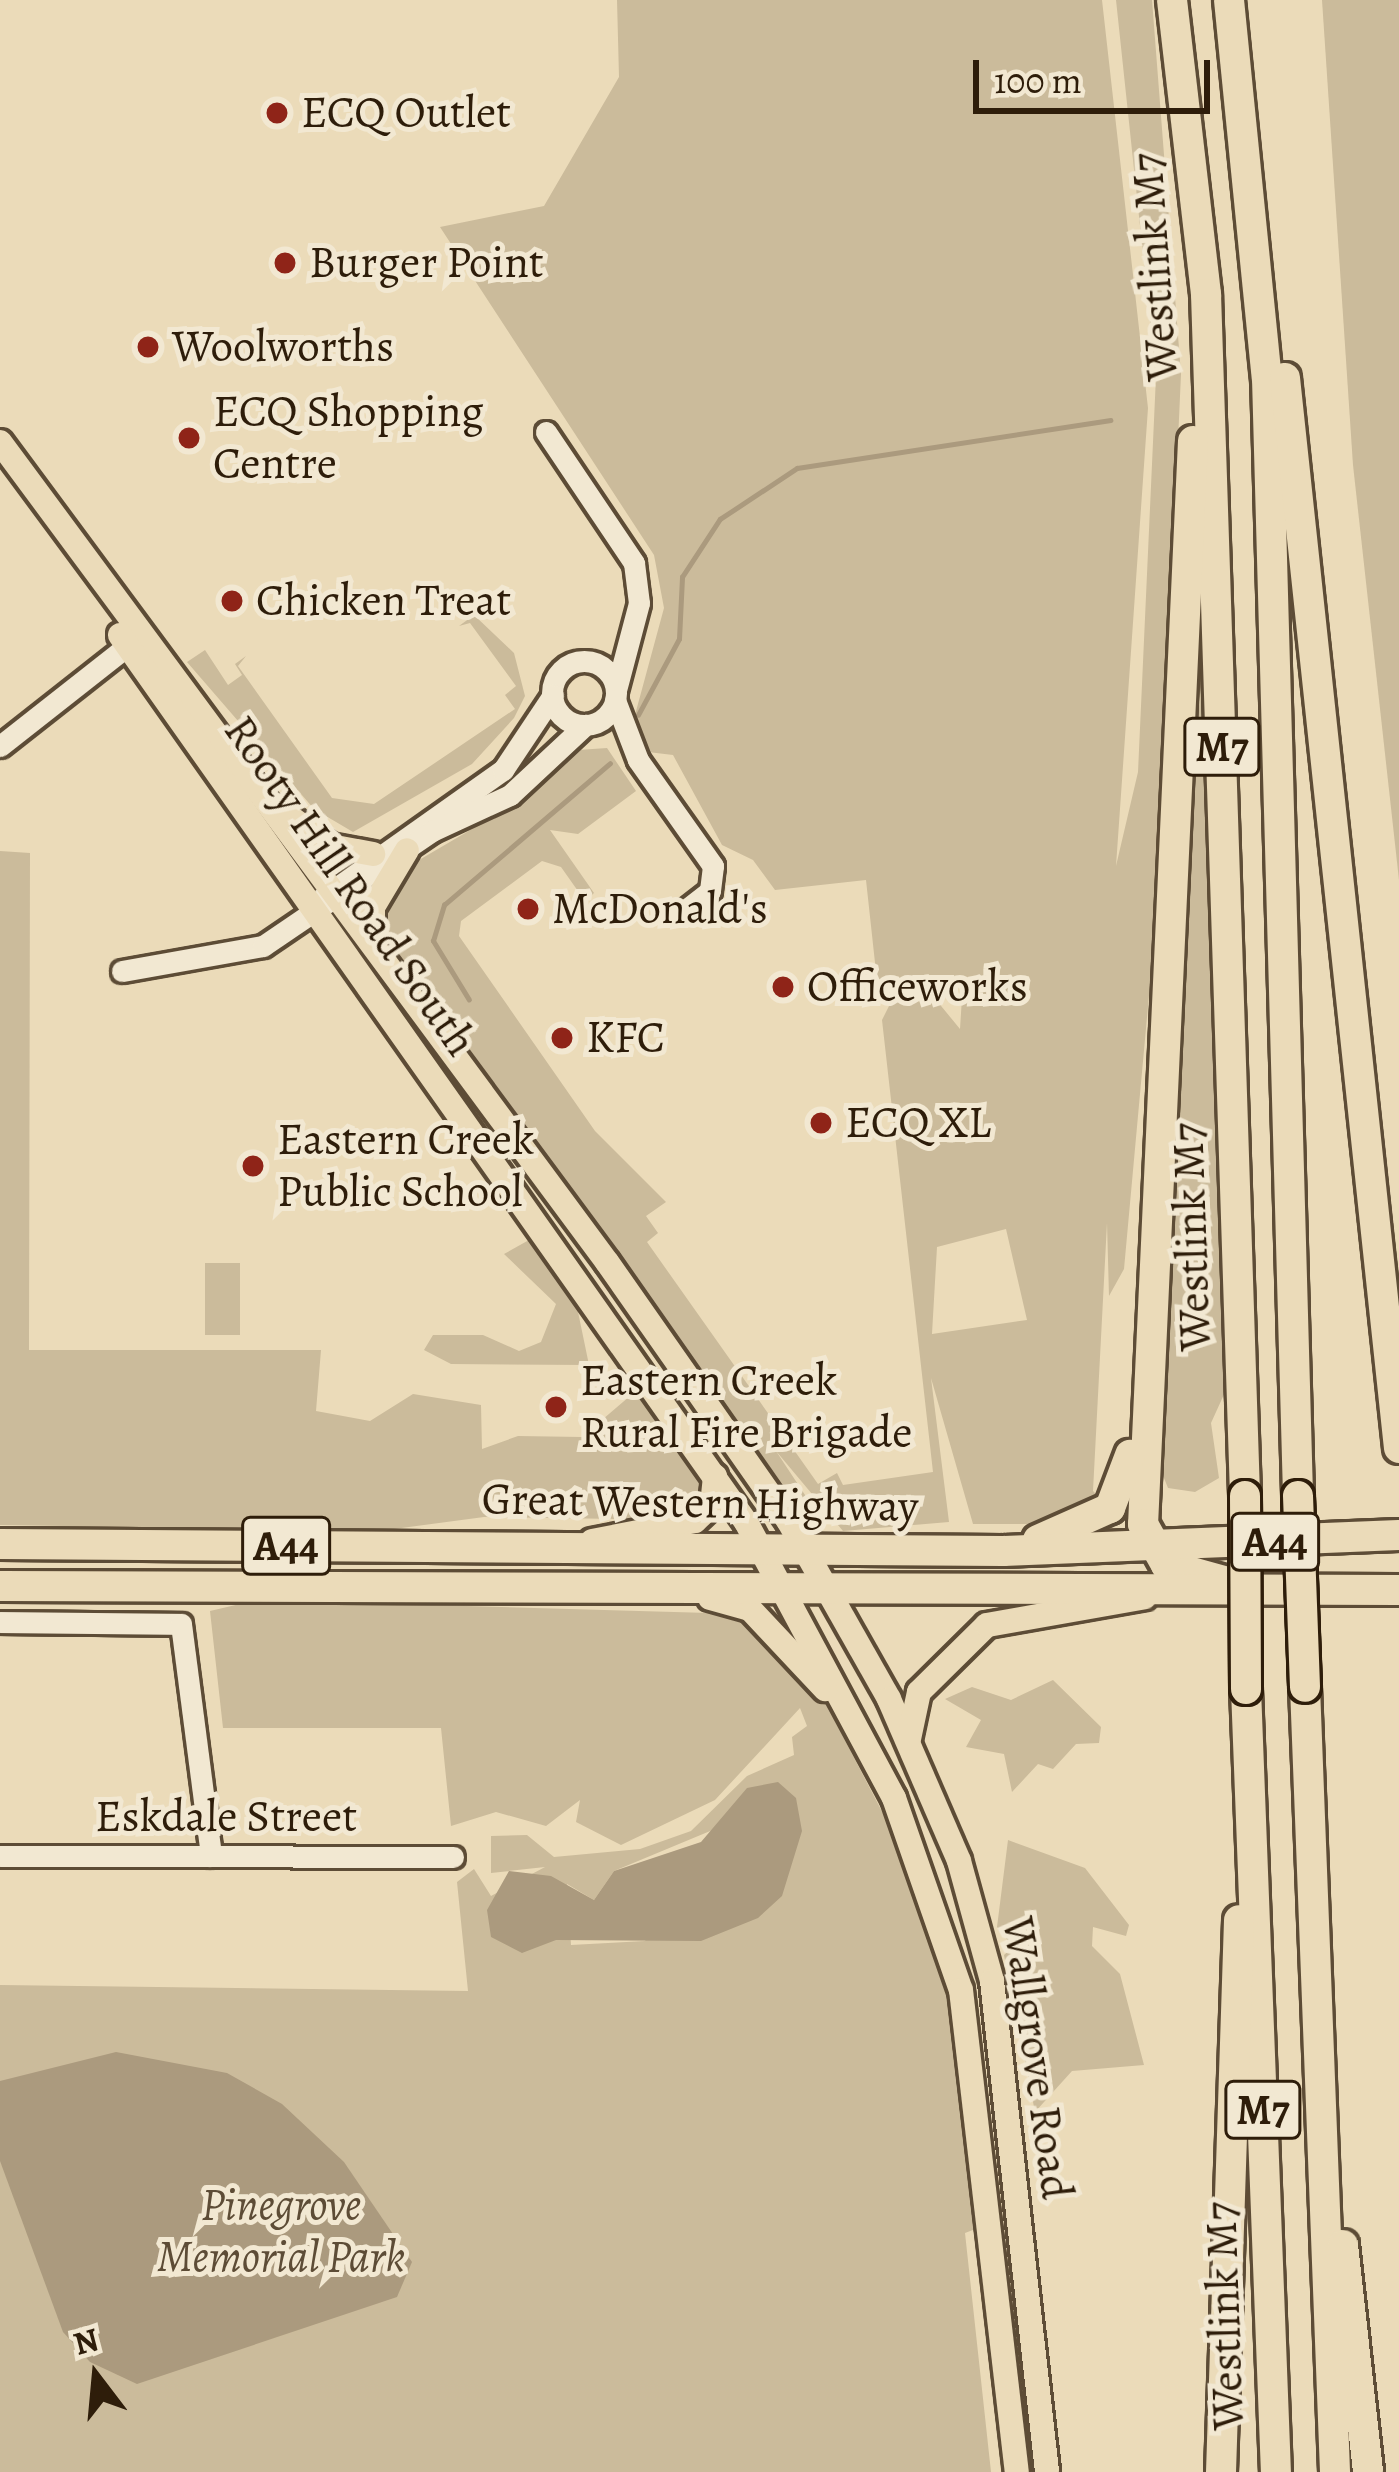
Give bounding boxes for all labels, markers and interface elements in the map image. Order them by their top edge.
scale bar [979,36,1216,110]
text: 100 m [994,56,1082,105]
place label: ECQ Outlet [301,86,511,140]
marker: ECQ Outlet [264,100,290,126]
street label: Westlink M7 [1120,151,1190,383]
place label: Burger Point [309,236,544,290]
marker: Burger Point [272,250,298,276]
place label: Woolworths [172,320,394,374]
marker: Woolworths [135,334,161,360]
place label: ECQ Shopping Centre [213,385,484,491]
marker: ECQ Shopping Centre [176,425,202,451]
place label: Chicken Treat [256,574,511,628]
marker: Chicken Treat [219,588,245,614]
street label: Rooty Hill Road South [212,705,488,1067]
road number: M7 [1183,711,1261,783]
place label: McDonald's [552,882,768,936]
marker: McDonald's [515,896,541,922]
place label: Officeworks [807,960,1028,1014]
marker: Officeworks [770,974,796,1000]
place label: KFC [586,1011,665,1065]
marker: KFC [549,1025,575,1051]
place label: ECQ XL [845,1096,991,1150]
marker: ECQ XL [808,1110,834,1136]
place label: Eastern Creek Public School [277,1113,534,1219]
street label: Westlink M7 [1161,1122,1223,1352]
marker: Eastern Creek Public School [240,1153,266,1179]
place label: Eastern Creek Rural Fire Brigade [580,1354,912,1460]
marker: Eastern Creek Rural Fire Brigade [543,1394,569,1420]
street label: Great Western Highway [481,1472,919,1534]
road number: A44 [1230,1506,1320,1578]
road number: A44 [241,1510,331,1582]
street label: Eskdale Street [95,1790,357,1844]
street label: Wallgrove Road [990,1913,1084,2203]
road number: M7 [1224,2074,1302,2146]
park label: Pinegrove Memorial Park [157,2178,405,2284]
street label: Westlink M7 [1194,2201,1256,2431]
north arrow [36,2316,156,2436]
text: N [68,2316,104,2366]

